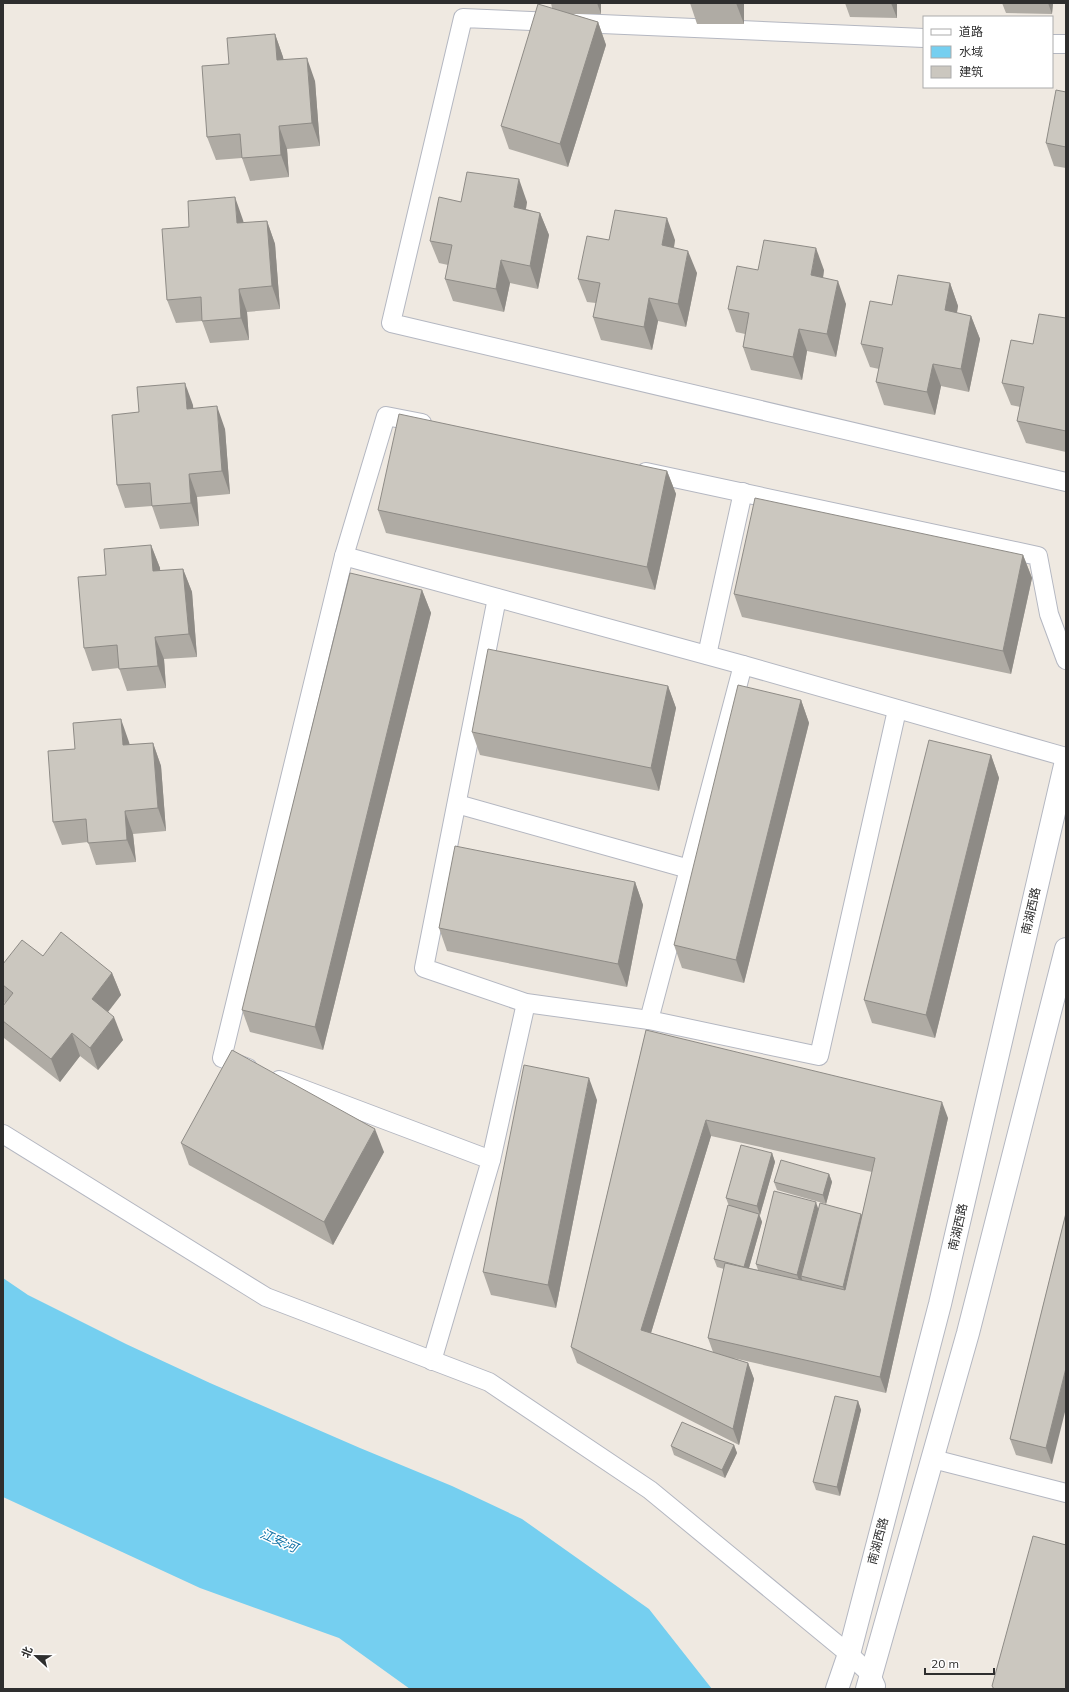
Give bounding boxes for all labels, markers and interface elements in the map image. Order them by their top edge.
legend [923,16,1053,88]
text: 道路 [959,24,983,39]
text: 水域 [959,44,983,59]
text: 建筑 [959,64,983,79]
street label: 南湖西路 [1018,886,1043,936]
street label: 南湖西路 [945,1202,970,1252]
street label: 南湖西路 [864,1516,891,1566]
water label: 江安河 [258,1525,303,1556]
north arrow [16,1636,56,1676]
text: 北 [18,1645,35,1660]
scale bar [925,1650,994,1676]
text: 20 m [931,1656,959,1671]

